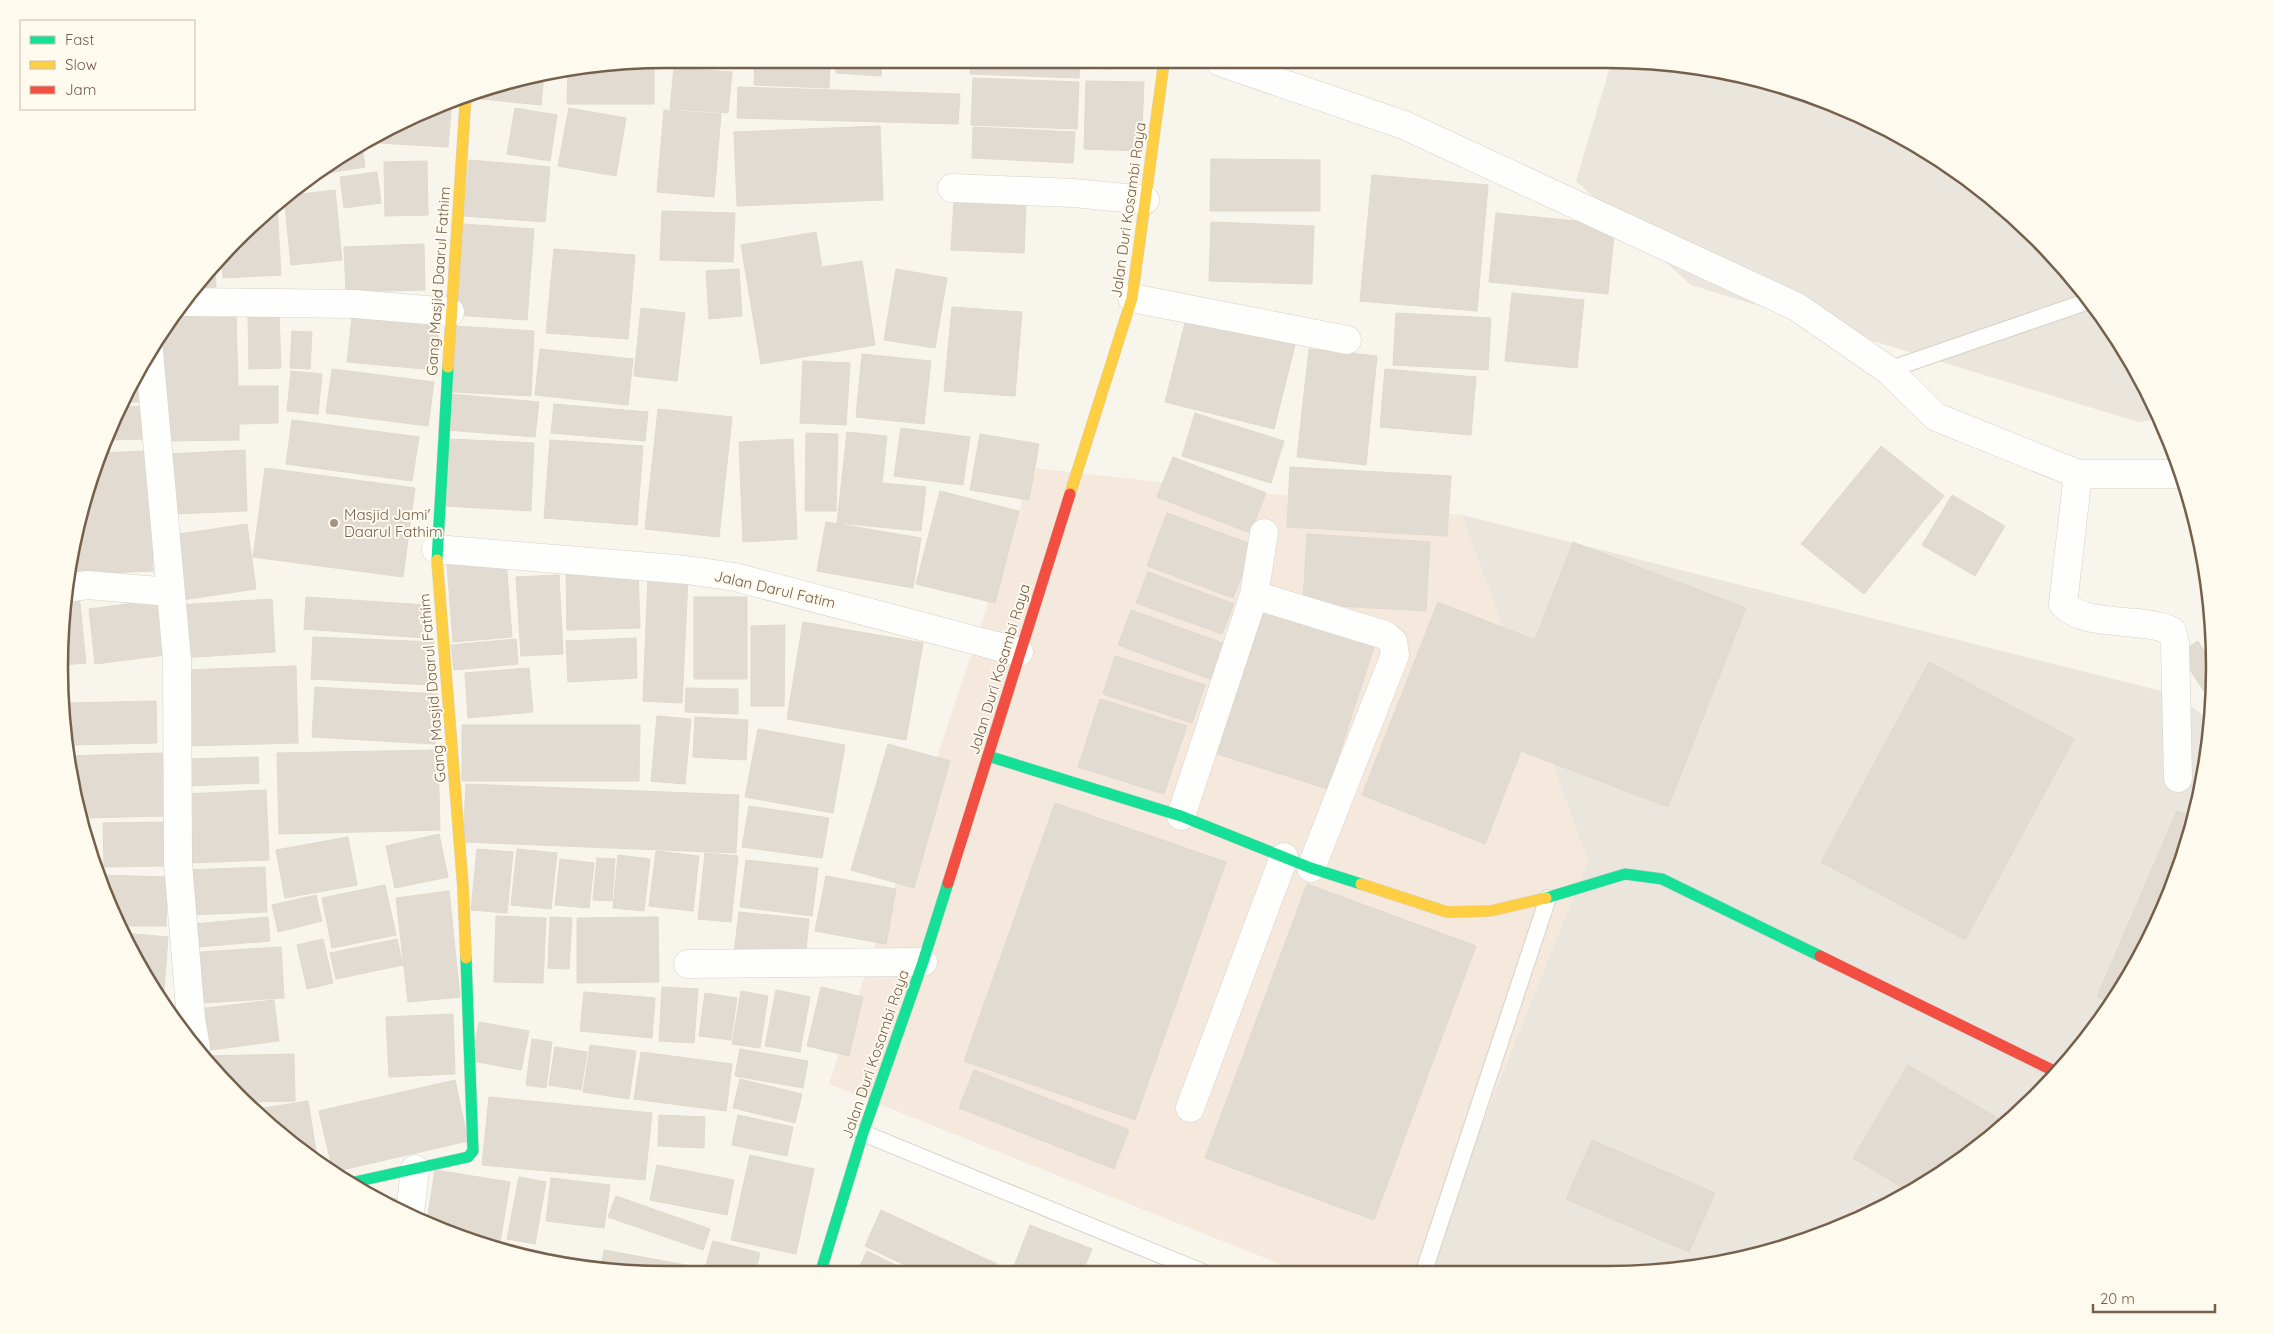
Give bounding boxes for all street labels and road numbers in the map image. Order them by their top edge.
street label: Jalan Duri Kosambi Raya [1106,121,1150,299]
street label: Gang Masjid Daarul Fathim [422,186,454,376]
street label: Jalan Darul Fatim [712,566,838,612]
street label: Jalan Duri Kosambi Raya [964,581,1034,757]
street label: Gang Masjid Daarul Fathim [414,593,450,783]
street label: Jalan Duri Kosambi Raya [837,967,913,1141]

